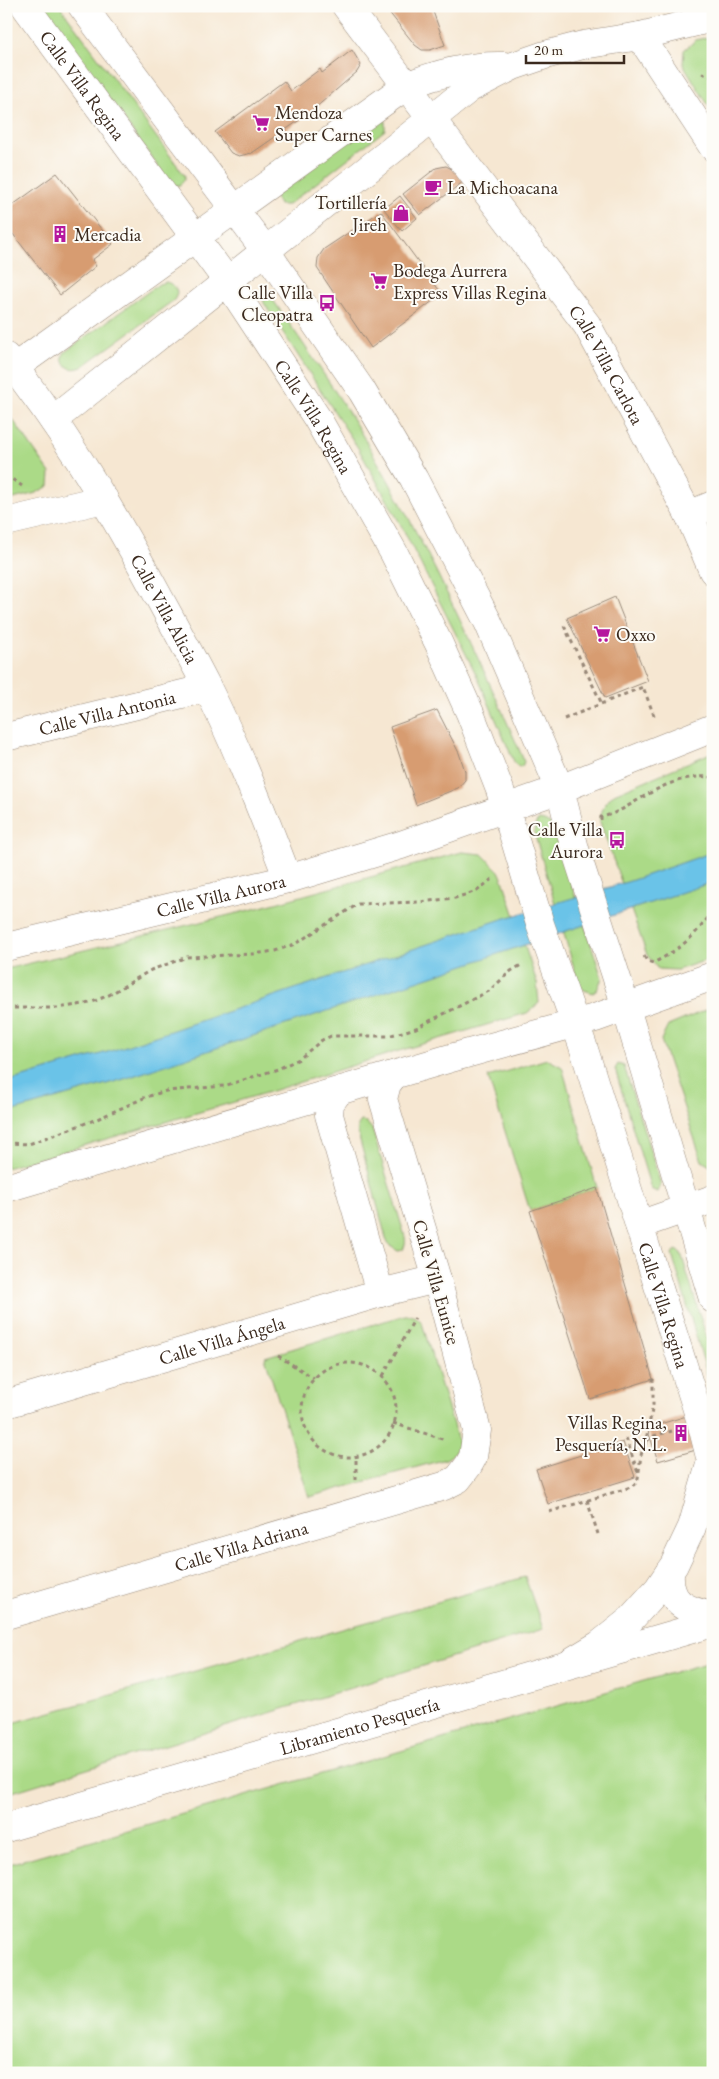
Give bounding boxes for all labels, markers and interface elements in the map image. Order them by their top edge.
street label: Calle Villa Regina [34,25,132,146]
scale bar [526,32,624,64]
text: 20 m [534,40,563,59]
place label: Mendoza Super Carnes [275,100,372,147]
supermarket icon: Mendoza Super Carnes [251,113,271,133]
place label: La Michoacana [447,175,558,200]
cafe icon: La Michoacana [423,177,443,197]
place label: Tortillería Jireh [315,190,387,237]
shop icon: Tortillería Jireh [391,203,411,223]
place label: Mercadia [74,222,142,247]
building icon: Mercadia [50,224,70,244]
place label: Bodega Aurrera Express Villas Regina [393,258,547,305]
supermarket icon: Bodega Aurrera Express Villas Regina [369,271,389,291]
place label: Calle Villa Cleopatra [238,280,313,327]
bus stop icon: Calle Villa Cleopatra [317,293,337,313]
street label: Calle Villa Carlota [563,300,650,429]
street label: Calle Villa Regina [269,354,358,479]
street label: Calle Villa Alicia [124,549,205,669]
place label: Oxxo [616,622,656,647]
supermarket icon: Oxxo [592,624,612,644]
street label: Calle Villa Antonia [36,684,178,742]
place label: Calle Villa Aurora [528,817,603,864]
bus stop icon: Calle Villa Aurora [607,830,627,850]
street label: Calle Villa Aurora [154,868,288,923]
street label: Calle Villa Eunice [407,1217,466,1348]
street label: Calle Villa Regina [632,1239,695,1372]
street label: Calle Villa Ángela [156,1310,288,1371]
place label: Villas Regina, Pesquería, N.L. [555,1410,667,1457]
building icon: Villas Regina, Pesquería, N.L. [671,1423,691,1443]
street label: Calle Villa Adriana [171,1515,311,1578]
street label: Libramiento Pesquería [277,1691,443,1761]

